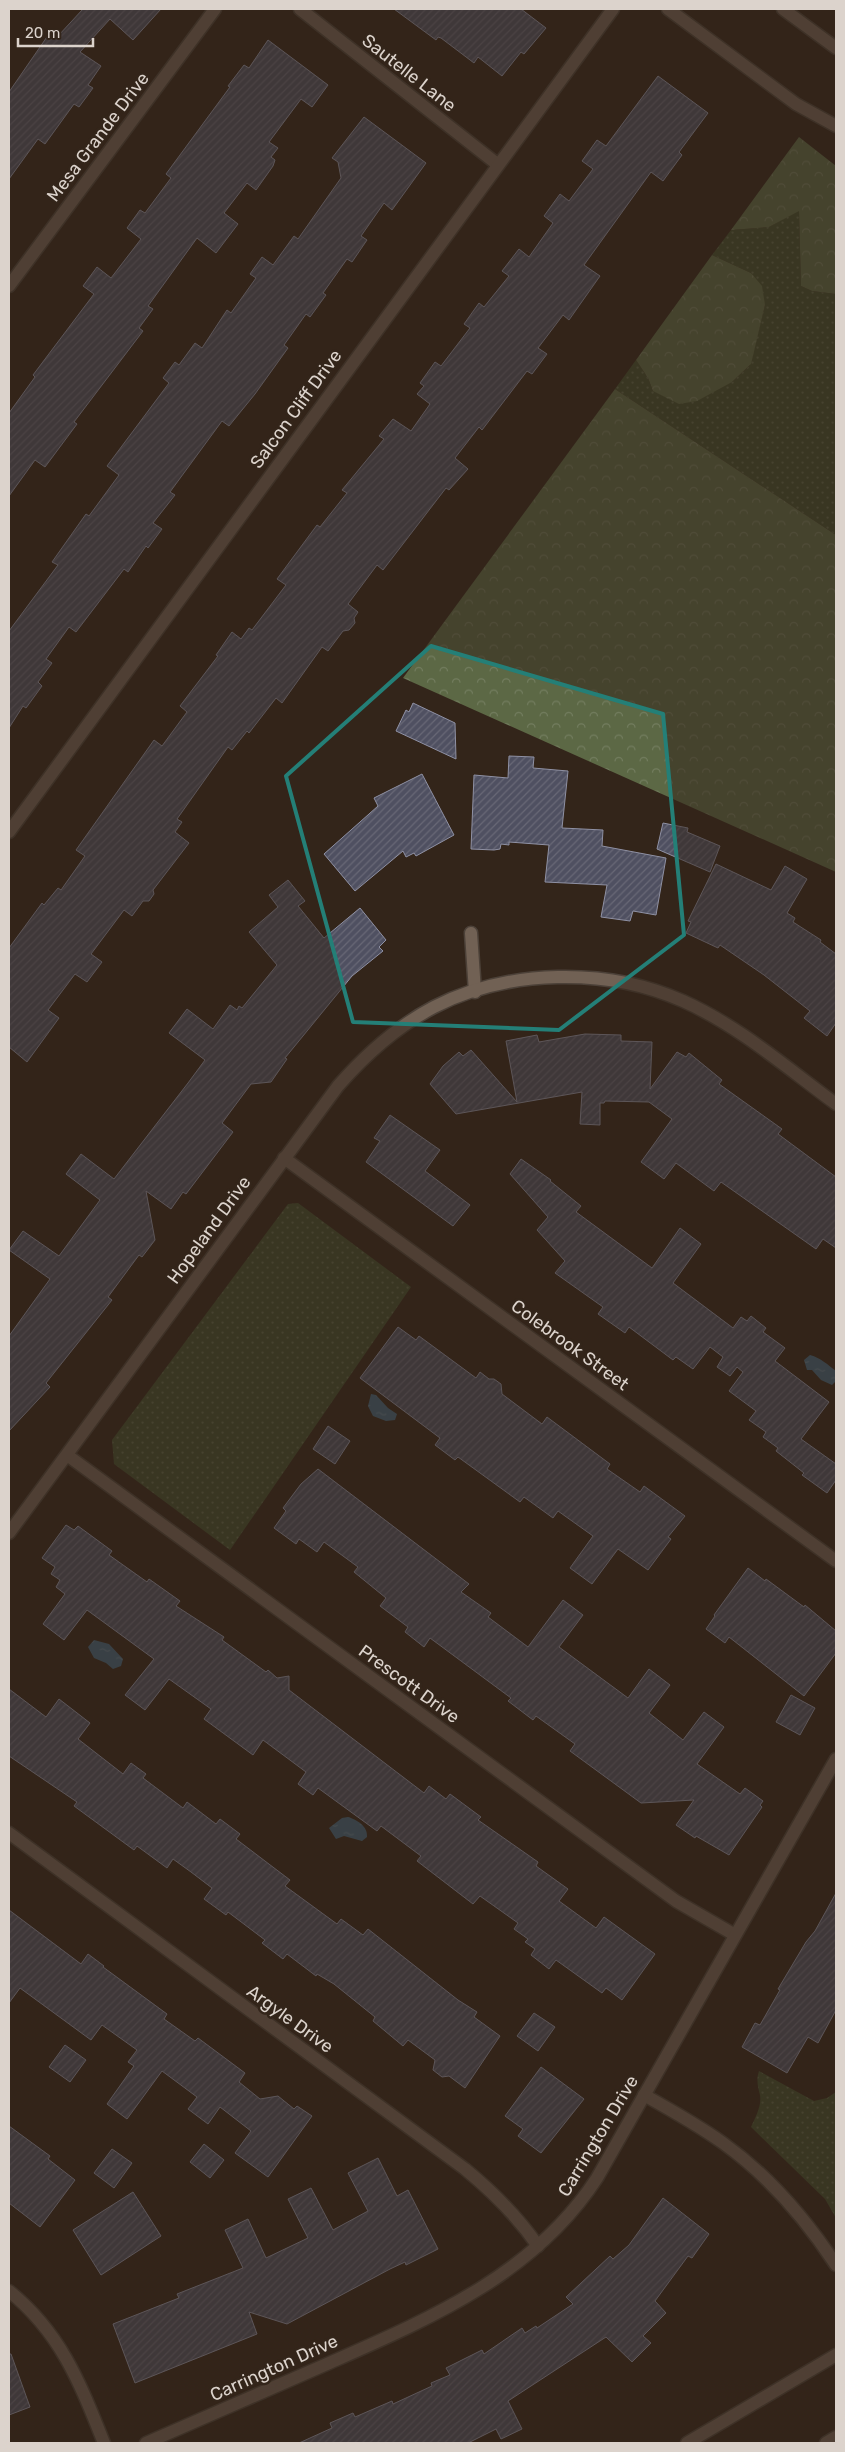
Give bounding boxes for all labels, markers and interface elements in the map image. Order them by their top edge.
scale bar [18,15,92,47]
text: 20 m [25,24,60,42]
street label: Sautelle Lane [358,29,460,117]
street label: Mesa Grande Drive [42,68,154,206]
street label: Salcon Cliff Drive [245,345,347,473]
street label: Hopeland Drive [163,1172,255,1288]
street label: Colebrook Street [507,1295,633,1395]
street label: Prescott Drive [354,1640,464,1728]
street label: Argyle Drive [242,1980,338,2058]
street label: Carrington Drive [553,2071,643,2201]
street label: Carrington Drive [207,2330,341,2406]

